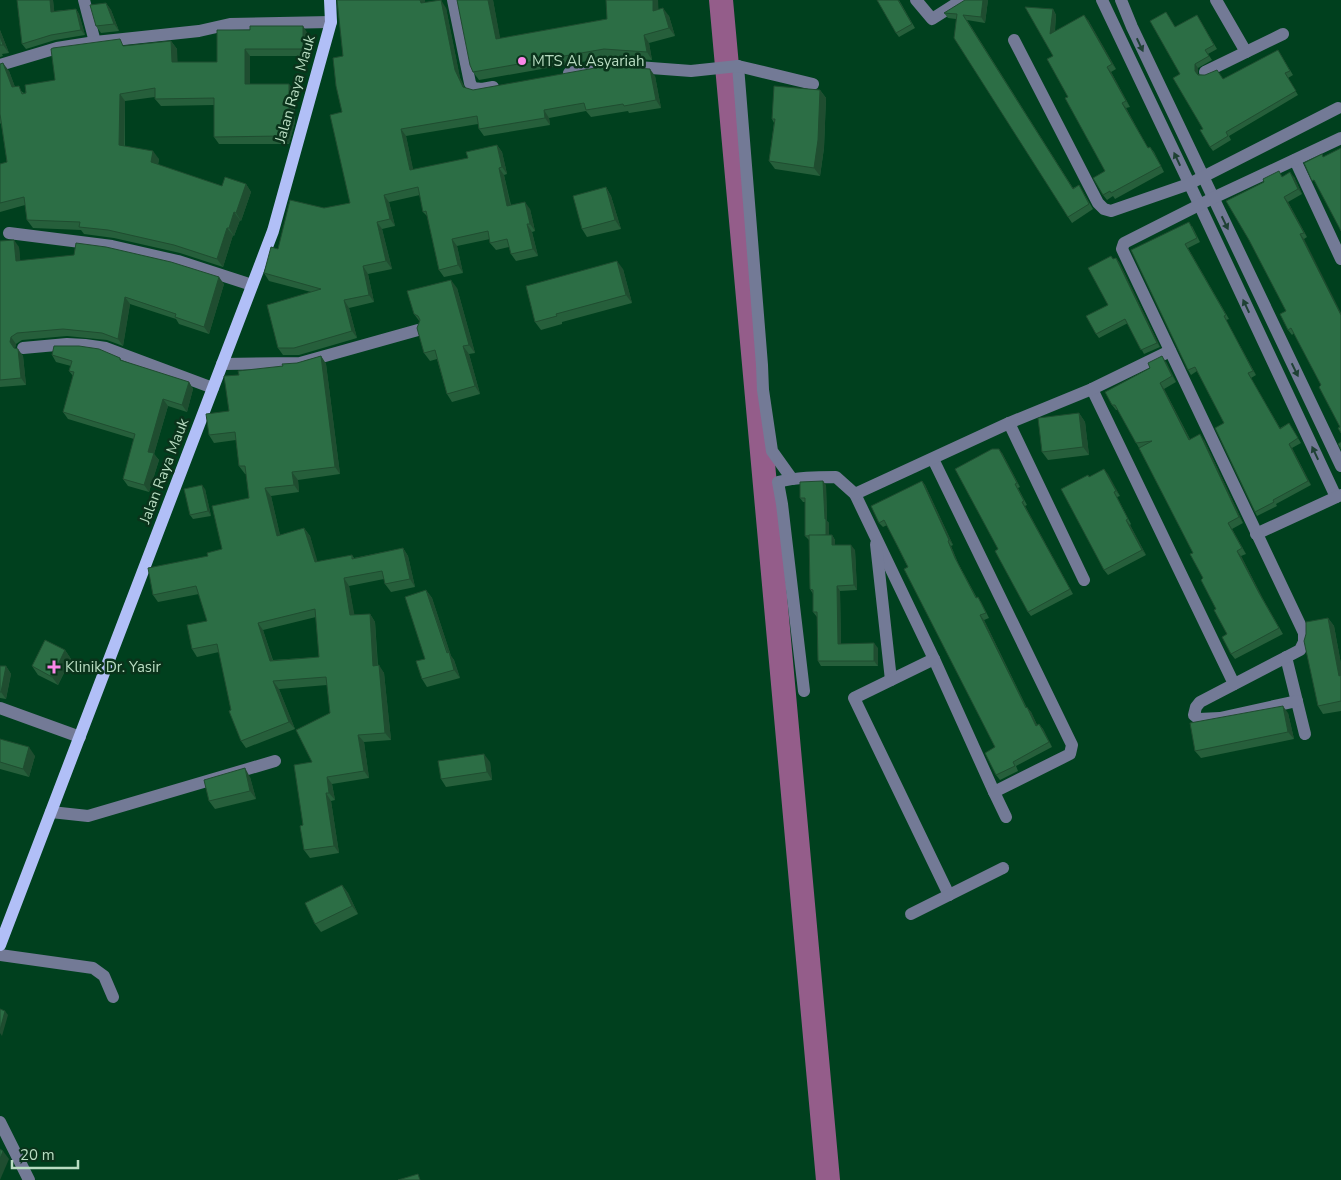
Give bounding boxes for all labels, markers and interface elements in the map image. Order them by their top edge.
street label: Jalan Raya Mauk [270,32,320,146]
one-way arrow [1137,38,1145,52]
place label: MTS Al Asyariah [532,51,645,71]
marker: MTS Al Asyariah [516,55,528,67]
one-way arrow [1173,152,1181,166]
one-way arrow [1221,216,1229,230]
one-way arrow [1242,299,1250,313]
one-way arrow [1291,363,1299,377]
street label: Jalan Raya Mauk [134,415,193,528]
one-way arrow [1311,446,1319,460]
place label: Klinik Dr. Yasir [65,657,162,677]
marker: Klinik Dr. Yasir [47,660,61,674]
scale bar [12,1138,79,1170]
text: 20 m [20,1145,55,1165]

